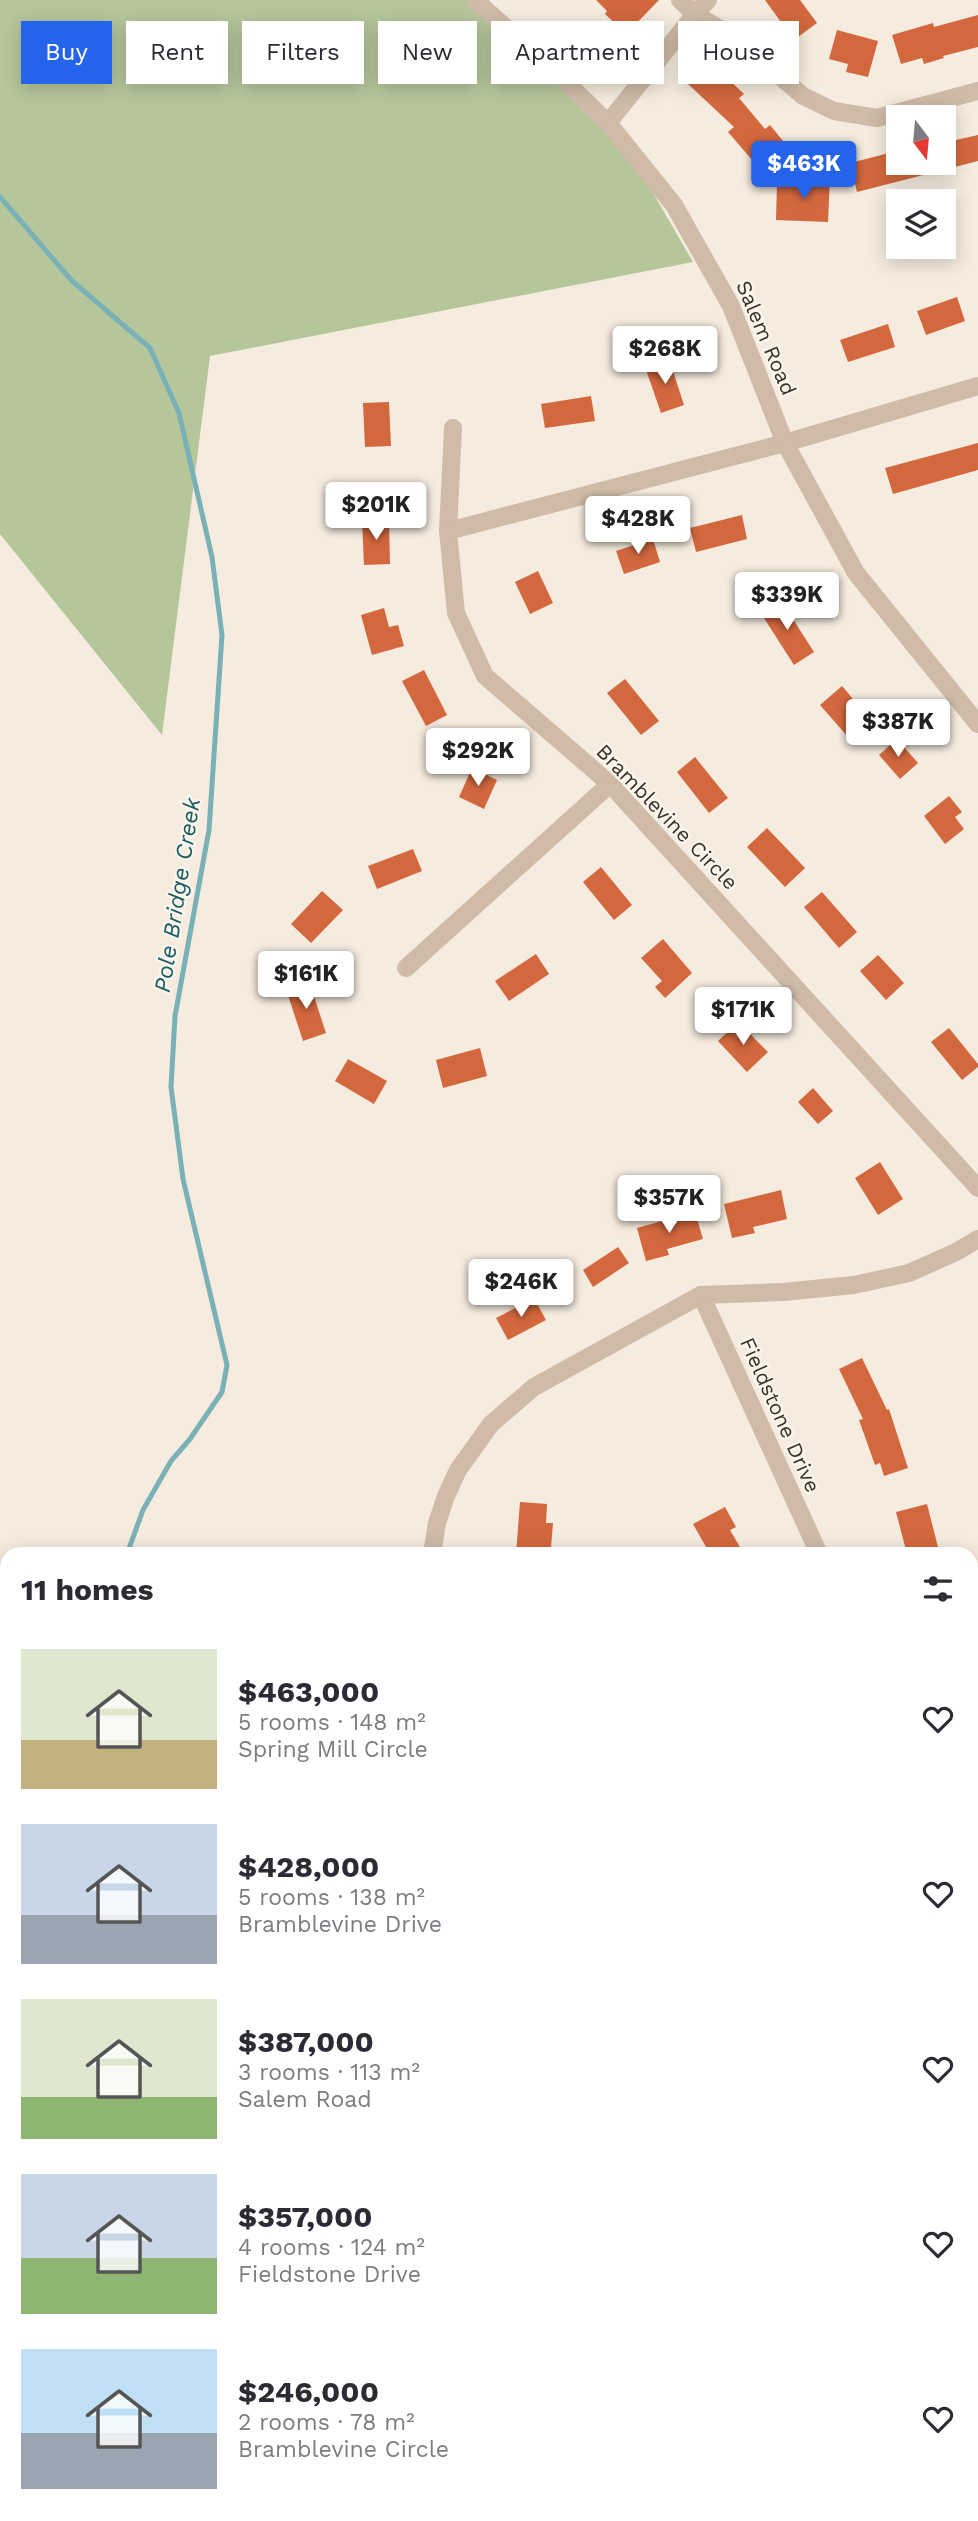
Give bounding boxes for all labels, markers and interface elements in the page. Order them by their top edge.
chip: Buy [21,21,112,84]
chip: Rent [126,21,228,84]
chip: Filters [242,21,364,84]
chip: New [378,21,477,84]
chip: Apartment [491,21,664,84]
chip: House [678,21,799,84]
north arrow [886,105,956,175]
map controls [886,105,956,259]
pin: $463K [755,142,853,201]
text: $463K [767,150,841,177]
button: layers [886,189,956,259]
street label: Salem Road [731,277,802,399]
pin: $268K [616,326,714,386]
text: $268K [629,335,701,362]
pin: $201K [327,482,425,542]
text: $201K [341,491,411,518]
pin: $428K [589,496,687,556]
text: $428K [601,505,675,532]
pin: $339K [738,572,836,632]
text: $339K [751,581,823,608]
pin: $387K [849,700,947,759]
text: $387K [862,708,934,735]
pin: $292K [429,728,527,788]
text: $292K [442,737,514,764]
street label: Bramblevine Circle [591,739,743,895]
water label: Pole Bridge Creek [149,794,206,994]
pin: $161K [257,951,355,1011]
text: $161K [274,960,338,987]
pin: $171K [694,988,792,1047]
text: $171K [711,996,775,1023]
pin: $357K [620,1176,718,1235]
text: $357K [633,1184,705,1211]
pin: $246K [472,1260,570,1319]
text: $246K [484,1268,558,1295]
street label: Fieldstone Drive [735,1333,826,1496]
icon: filters [919,1570,957,1608]
text: 11 homes [21,1572,154,1607]
text: $463,000 [238,1674,379,1709]
icon: home [77,1677,161,1761]
icon: heart [919,1700,957,1738]
text: 5 rooms · 148 m² [238,1709,426,1736]
text: Spring Mill Circle [238,1736,428,1763]
text: $428,000 [238,1849,379,1884]
icon: home [77,1852,161,1936]
icon: heart [919,1875,957,1913]
text: 5 rooms · 138 m² [238,1884,425,1911]
text: Bramblevine Drive [238,1911,442,1938]
text: $387,000 [238,2024,374,2059]
icon: home [77,2027,161,2111]
icon: heart [919,2050,957,2088]
text: 3 rooms · 113 m² [238,2059,420,2086]
text: Salem Road [238,2086,372,2113]
text: $357,000 [238,2199,373,2234]
icon: home [77,2202,161,2286]
icon: heart [919,2225,957,2263]
text: 4 rooms · 124 m² [238,2234,425,2261]
text: Fieldstone Drive [238,2261,421,2288]
text: $246,000 [238,2374,379,2409]
icon: home [77,2377,161,2461]
icon: heart [919,2400,957,2438]
text: 2 rooms · 78 m² [238,2409,415,2436]
text: Bramblevine Circle [238,2436,449,2463]

